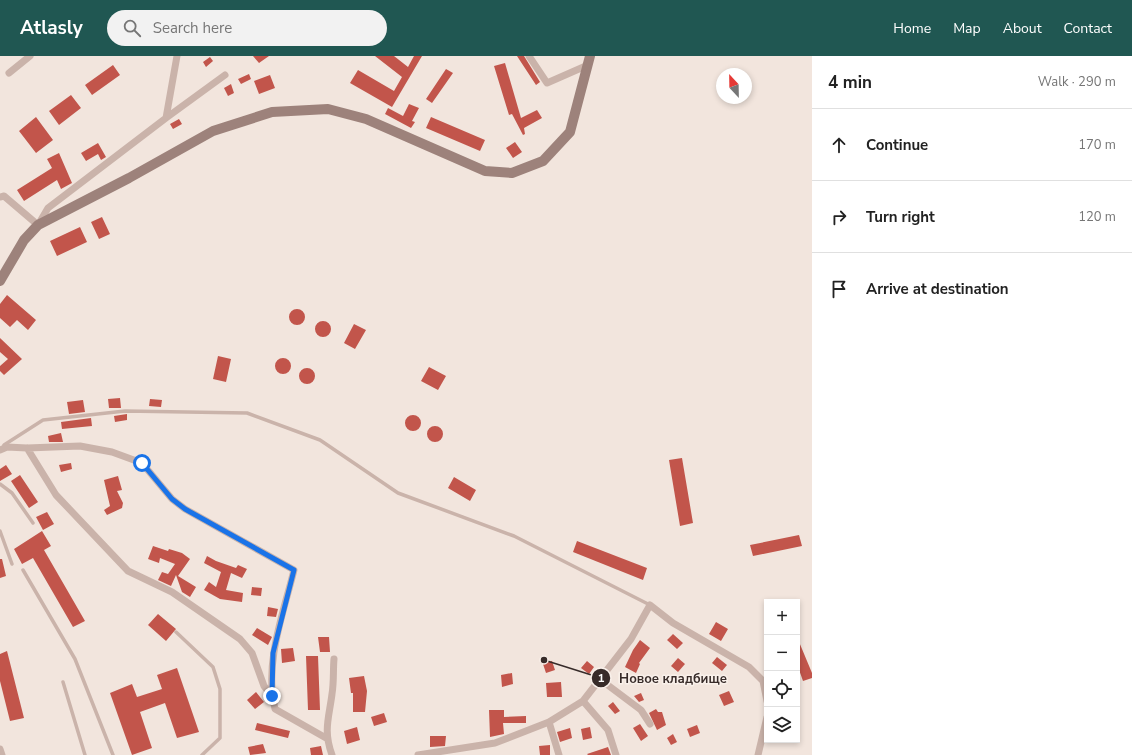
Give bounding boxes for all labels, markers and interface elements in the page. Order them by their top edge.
search box [107,10,387,46]
text: Atlasly [20,15,83,41]
icon: search [121,17,143,39]
text: Search here [153,18,232,38]
text: Home [893,19,931,38]
text: Map [953,19,981,38]
text: About [1003,19,1042,38]
text: Contact [1064,19,1112,38]
north arrow [716,68,752,104]
text: 4 min [828,71,872,94]
text: Walk · 290 m [1038,73,1116,91]
icon: ahead [828,134,850,156]
text: Continue [866,135,928,155]
text: 170 m [1078,136,1116,154]
icon: right [828,206,850,228]
text: Turn right [866,207,935,227]
text: 120 m [1078,208,1116,226]
icon: arrive [828,278,850,300]
text: Arrive at destination [866,279,1009,299]
route start [133,454,151,472]
map controls [764,599,800,743]
button: + [764,599,800,635]
button: − [764,635,800,671]
callout: Новое кладбище [591,665,735,690]
text: 1 [597,670,605,686]
text: Новое кладбище [619,670,727,688]
button: locate [764,671,800,707]
route end [263,687,281,705]
button: layers [764,707,800,743]

